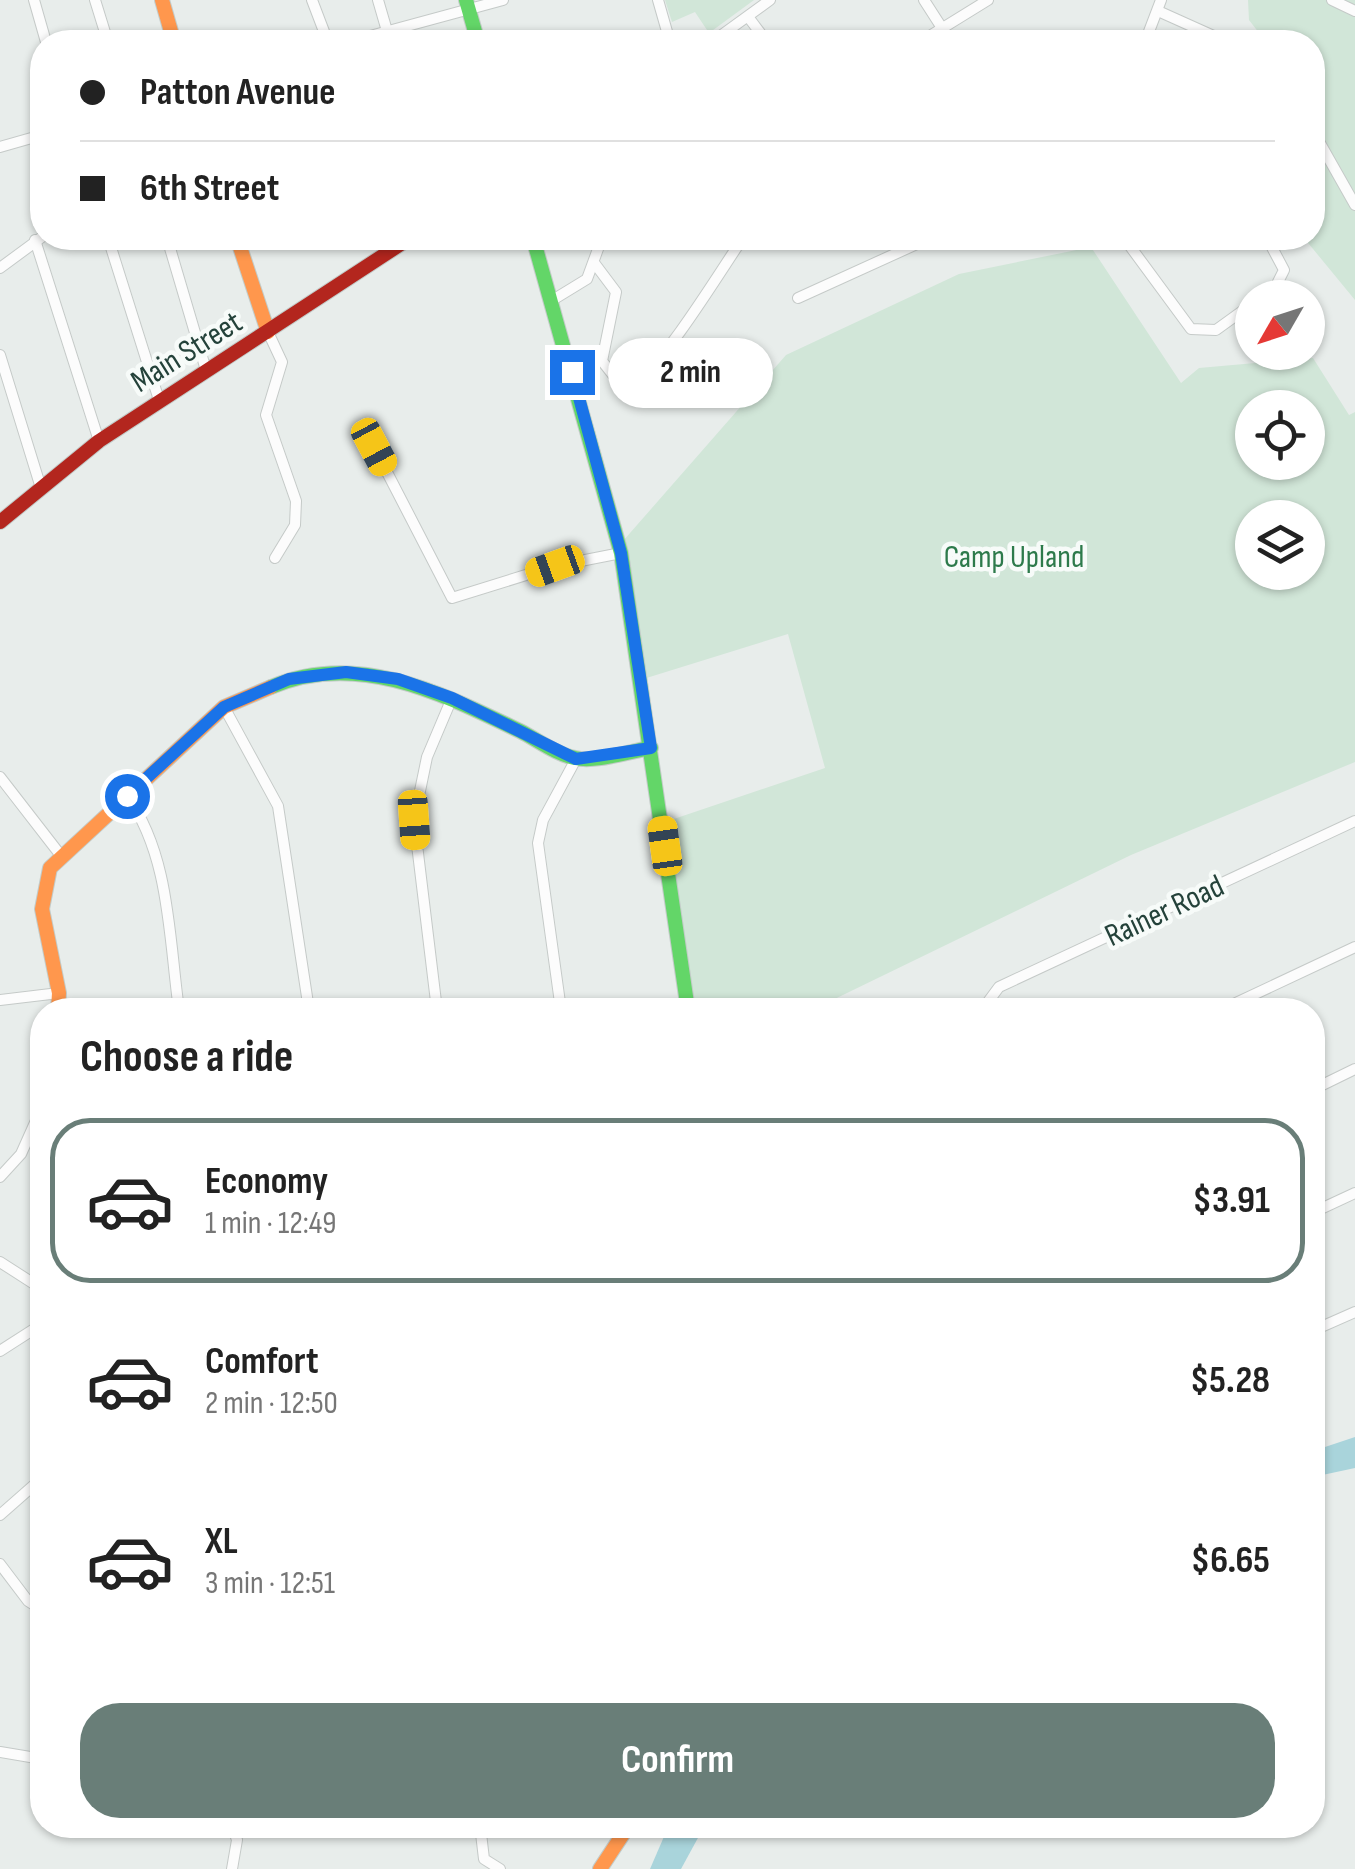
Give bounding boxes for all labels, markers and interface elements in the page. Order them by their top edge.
text: Patton Avenue [140,70,335,115]
text: 6th Street [140,166,279,211]
north arrow [1235,280,1325,370]
map controls [1235,280,1325,590]
street label: Main Street [124,303,250,402]
callout: 2 min [607,337,772,407]
route end [550,350,595,395]
text: 2 min [660,353,721,392]
button: locate [1235,390,1325,480]
car [347,413,401,481]
button: layers [1235,500,1325,590]
park label: Camp Upland [944,538,1084,577]
car [522,542,588,590]
route start [105,774,150,819]
car [397,789,431,851]
car [646,814,684,878]
street label: Rainer Road [1099,867,1230,956]
text: Choose a ride [80,1030,293,1085]
icon: car [85,1156,175,1246]
text: Economy [205,1159,328,1204]
text: $3.91 [1193,1178,1270,1223]
text: 1 min · 12:49 [205,1204,336,1243]
icon: car [85,1336,175,1426]
text: Comfort [205,1339,319,1384]
text: $5.28 [1190,1358,1270,1403]
text: 2 min · 12:50 [205,1384,338,1423]
icon: car [85,1516,175,1606]
text: XL [205,1519,238,1564]
text: $6.65 [1191,1538,1270,1583]
text: 3 min · 12:51 [205,1564,335,1603]
button: Confirm [80,1703,1275,1818]

